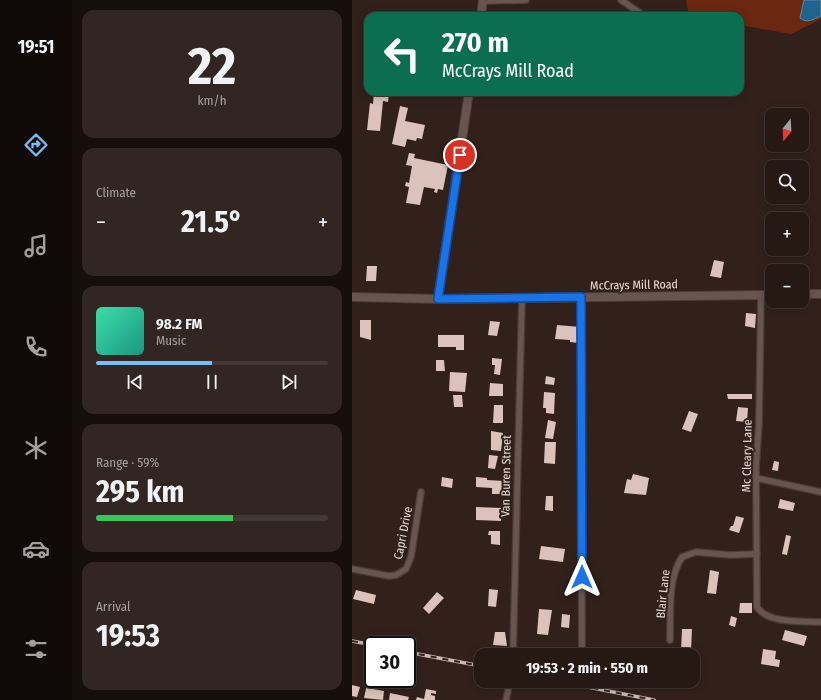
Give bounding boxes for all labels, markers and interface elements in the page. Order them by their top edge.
text: 270 m [442,26,509,59]
icon: left [376,28,428,80]
text: 22 [188,35,236,98]
text: 19:51 [18,36,54,58]
text: McCrays Mill Road [442,60,574,82]
text: km/h [198,93,227,108]
north arrow [765,108,809,152]
map controls [765,108,809,308]
icon: directions [22,131,50,159]
pin [443,138,477,172]
icon: arrive [449,144,471,166]
button: search [765,160,809,204]
text: Climate [96,185,136,200]
text: 21.5° [181,204,243,240]
text: − [96,209,106,236]
text: + [318,209,328,236]
button: + [765,212,809,256]
icon: music [22,232,50,260]
button: − [765,264,809,308]
street label: McCrays Mill Road [590,277,678,293]
text: 98.2 FM [156,315,202,333]
icon: phone [22,333,50,361]
text: Music [156,333,186,348]
icon: previous [124,371,146,393]
icon: pause [201,371,223,393]
icon: next [278,371,300,393]
street label: Mc Cleary Lane [739,419,755,493]
icon: climate [22,434,50,462]
street label: Van Buren Street [498,435,514,517]
text: Range · 59% [96,455,159,470]
text: 295 km [96,474,184,510]
street label: Capri Drive [391,505,415,561]
icon: car [22,535,50,563]
position arrow [561,556,603,598]
street label: Blair Lane [653,569,673,619]
text: Arrival [96,599,130,614]
text: 19:53 [96,618,160,654]
icon: filters [22,635,50,663]
speed limit sign: 30 [364,636,416,688]
text: 19:53 · 2 min · 550 m [526,659,648,677]

